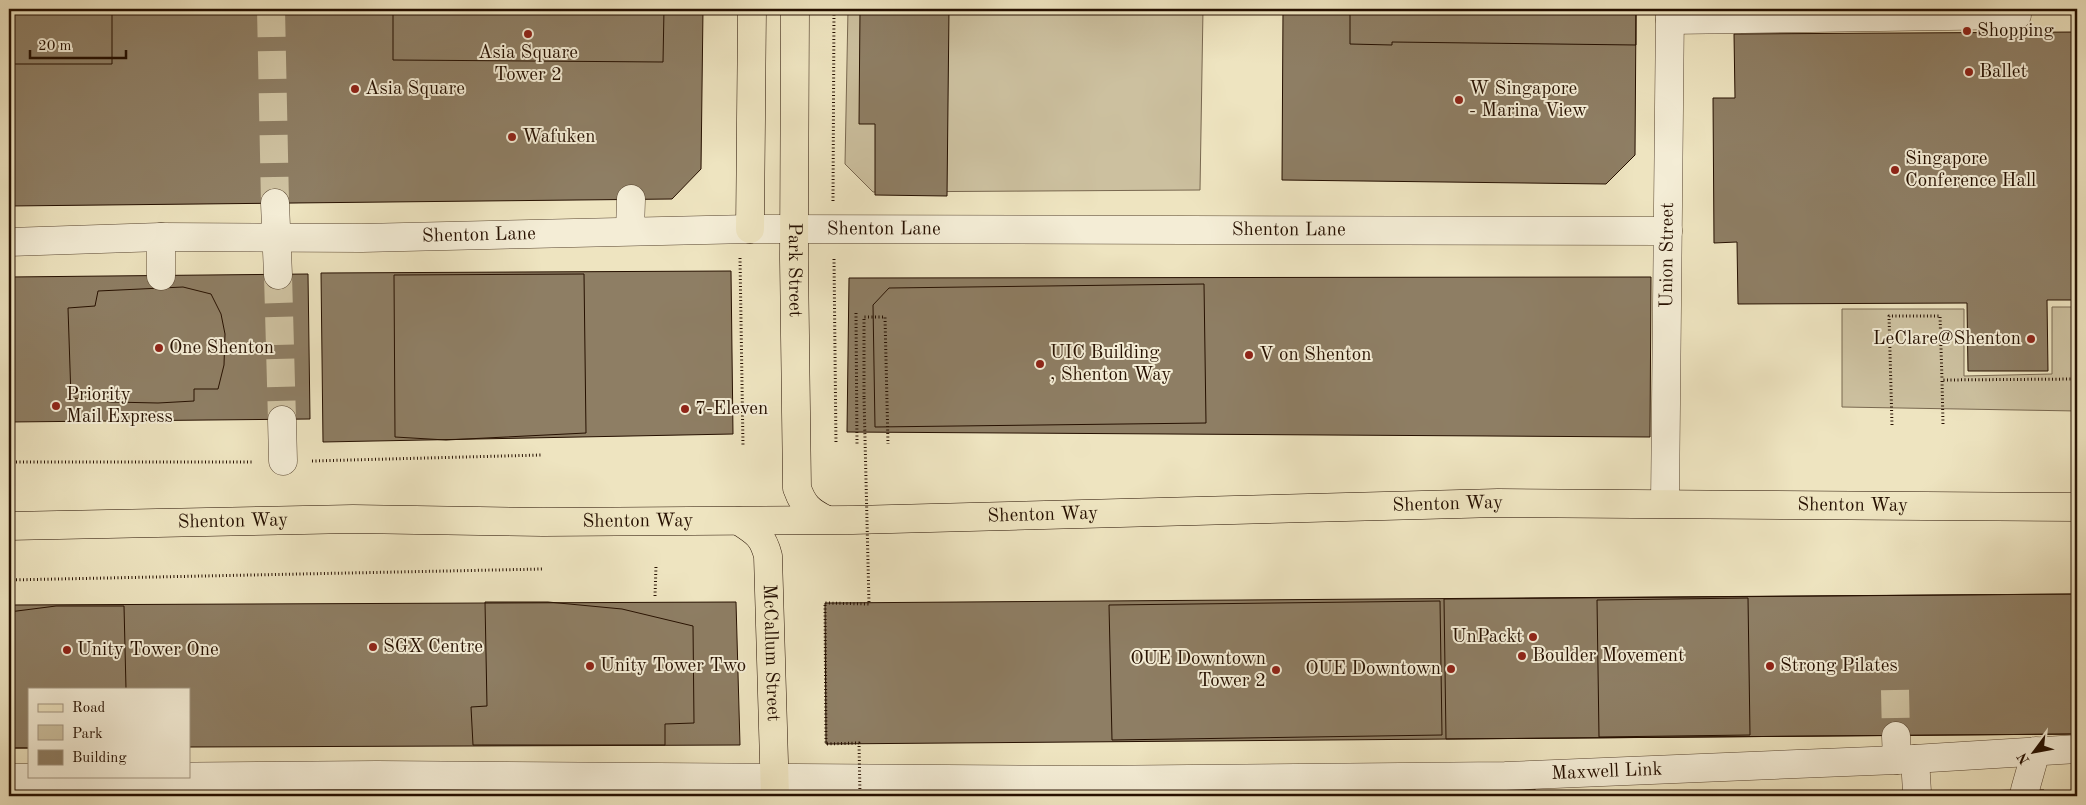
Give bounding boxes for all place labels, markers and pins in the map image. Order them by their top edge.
place label: Shopping [1977,22,2055,41]
marker: Shopping [1961,25,1973,37]
marker: Asia Square Tower 2 [522,28,534,40]
place label: Asia Square Tower 2 [478,44,578,85]
place label: Ballet [1979,63,2027,82]
marker: Ballet [1963,66,1975,78]
place label: Asia Square [365,80,465,99]
place label: W Singapore - Marina View [1469,80,1587,121]
marker: Asia Square [349,83,361,95]
marker: W Singapore - Marina View [1453,94,1465,106]
place label: Wafuken [522,128,595,147]
marker: Wafuken [506,131,518,143]
place label: Singapore Conference Hall [1905,150,2036,191]
marker: Singapore Conference Hall [1889,164,1901,176]
place label: LeClare@Shenton [1873,330,2021,349]
marker: LeClare@Shenton [2025,333,2037,345]
place label: One Shenton [169,339,274,358]
marker: One Shenton [153,342,165,354]
place label: UIC Building , Shenton Way [1050,344,1171,385]
place label: V on Shenton [1259,346,1371,365]
marker: V on Shenton [1243,349,1255,361]
marker: UIC Building , Shenton Way [1034,358,1046,370]
place label: Priority Mail Express [66,386,173,427]
marker: Priority Mail Express [50,400,62,412]
place label: 7-Eleven [695,400,768,419]
marker: 7-Eleven [679,403,691,415]
place label: UnPackt [1452,628,1523,647]
marker: UnPackt [1527,631,1539,643]
place label: SGX Centre [383,638,483,657]
place label: Unity Tower One [77,641,219,660]
marker: SGX Centre [367,641,379,653]
marker: Unity Tower One [61,644,73,656]
place label: Boulder Movement [1532,647,1685,666]
place label: OUE Downtown Tower 2 [1130,650,1266,691]
marker: Boulder Movement [1516,650,1528,662]
place label: Unity Tower Two [600,657,746,676]
place label: Strong Pilates [1780,657,1898,676]
marker: Unity Tower Two [584,660,596,672]
place label: OUE Downtown [1305,660,1441,679]
marker: Strong Pilates [1764,660,1776,672]
marker: OUE Downtown [1445,663,1457,675]
marker: OUE Downtown Tower 2 [1270,664,1282,676]

